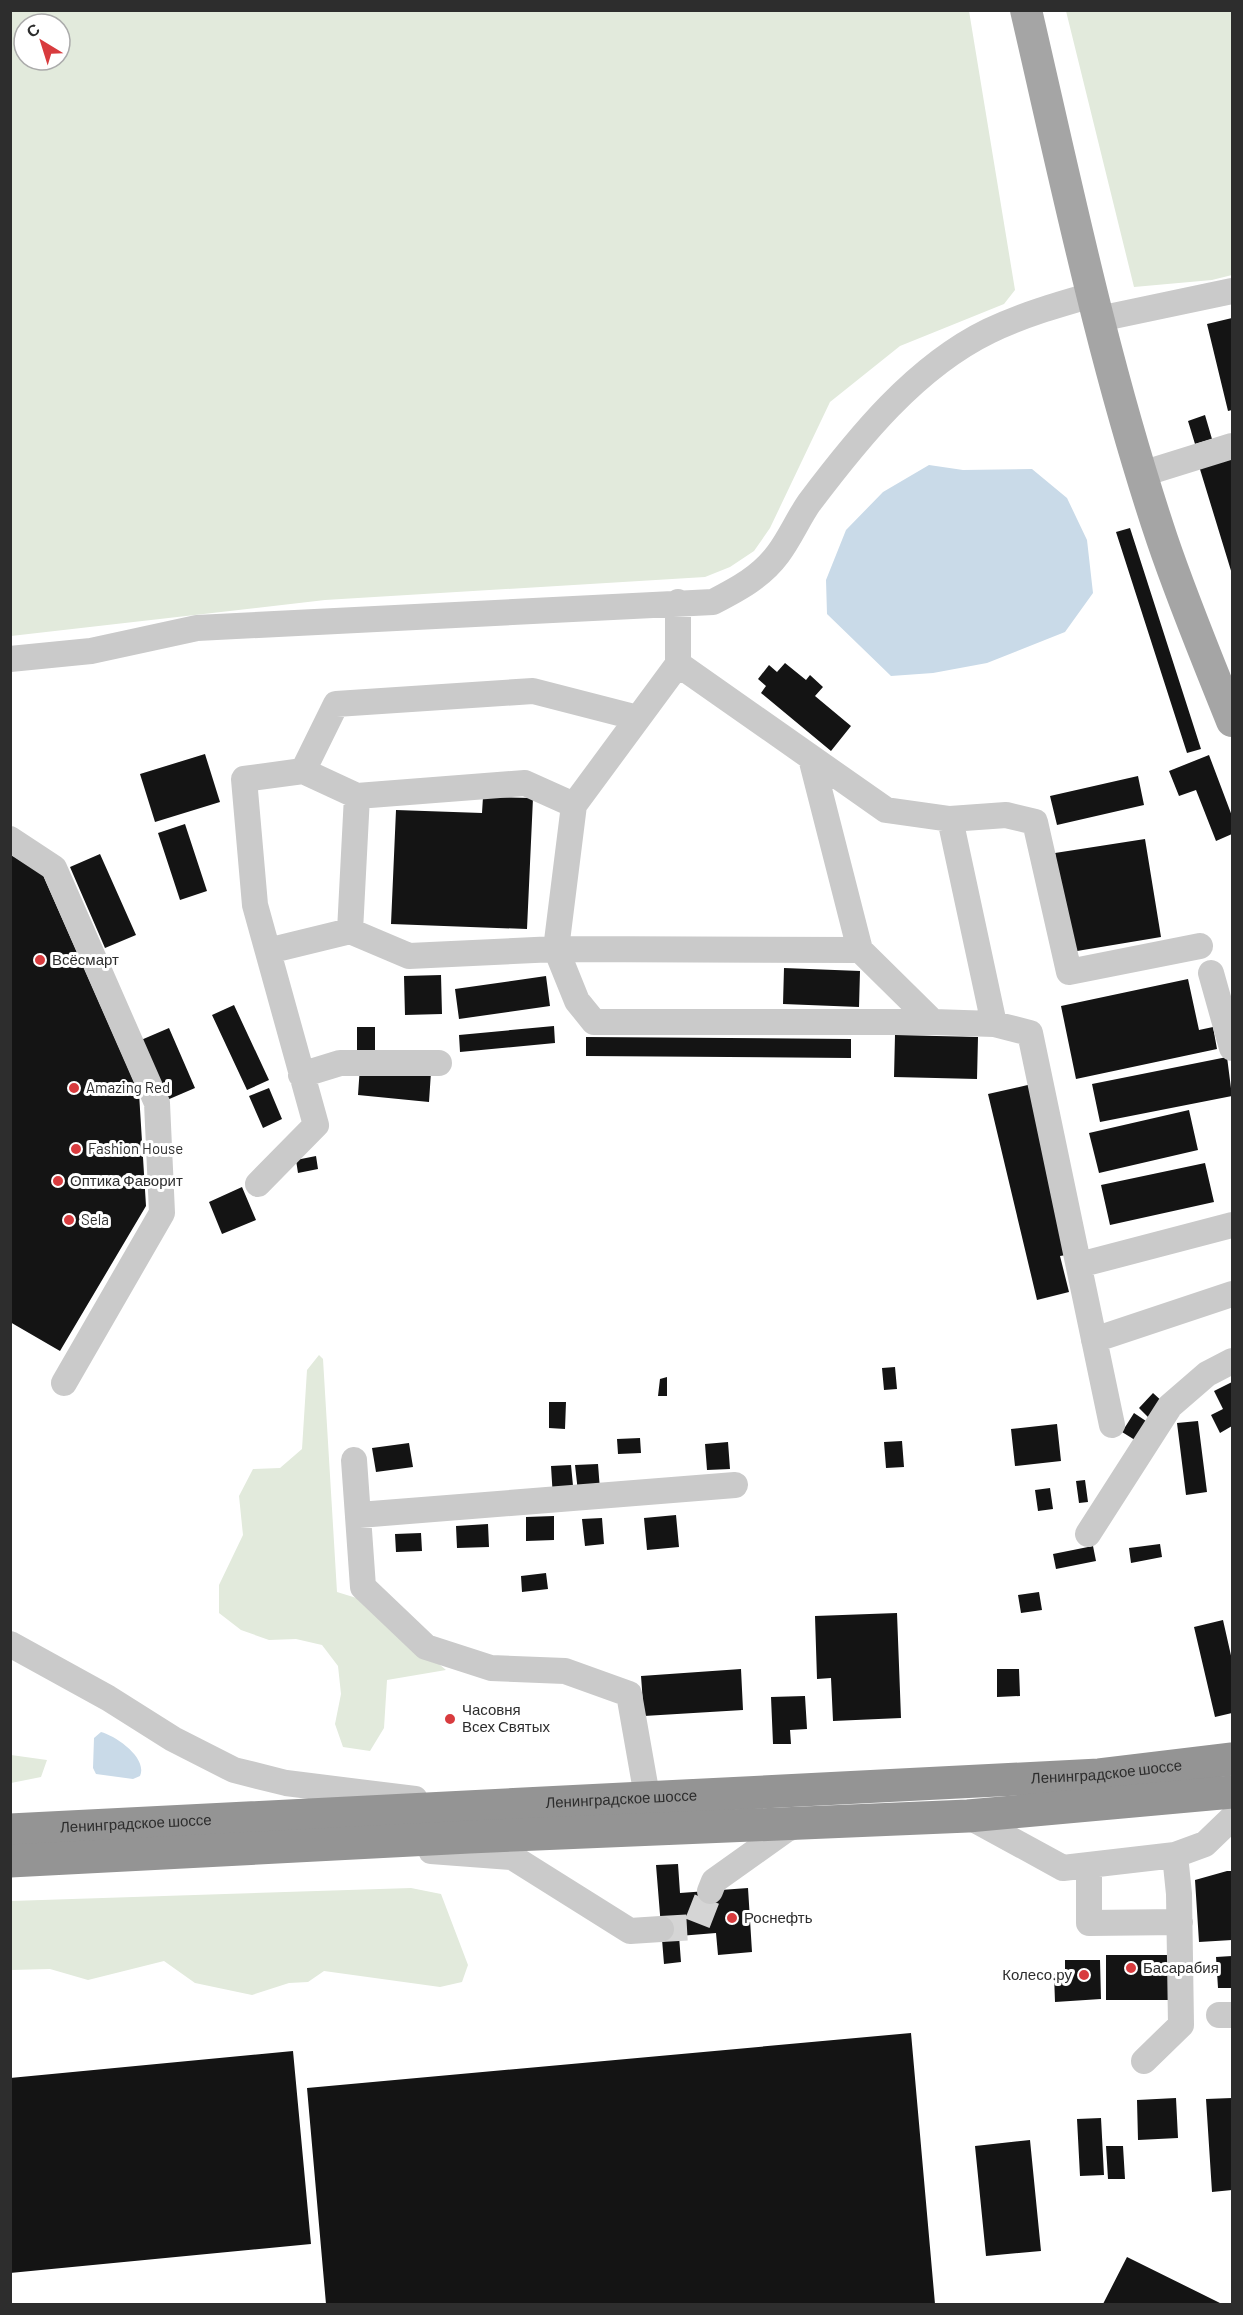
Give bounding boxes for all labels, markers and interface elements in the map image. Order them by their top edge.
north arrow [12,12,72,72]
text: С [22,18,43,41]
place label: Всёсмарт [52,950,119,968]
marker: Всёсмарт [33,953,47,967]
place label: Amazing Red [86,1078,170,1096]
marker: Amazing Red [67,1081,81,1095]
place label: Fashion House [88,1139,183,1157]
marker: Fashion House [69,1142,83,1156]
place label: Оптика Фаворит [70,1171,183,1189]
marker: Оптика Фаворит [51,1174,65,1188]
place label: Sela [81,1210,109,1228]
marker: Sela [62,1213,76,1227]
place label: Часовня Всех Святых [462,1700,550,1735]
marker: Часовня Всех Святых [443,1712,457,1726]
street label: Ленинградское шоссе [1030,1755,1183,1786]
street label: Ленинградское шоссе [545,1785,697,1811]
street label: Ленинградское шоссе [60,1810,212,1835]
place label: Роснефть [744,1908,813,1926]
marker: Роснефть [725,1911,739,1925]
place label: Басарабия [1143,1958,1219,1976]
marker: Басарабия [1124,1961,1138,1975]
place label: Колесо.ру [1002,1965,1072,1983]
marker: Колесо.ру [1077,1968,1091,1982]

